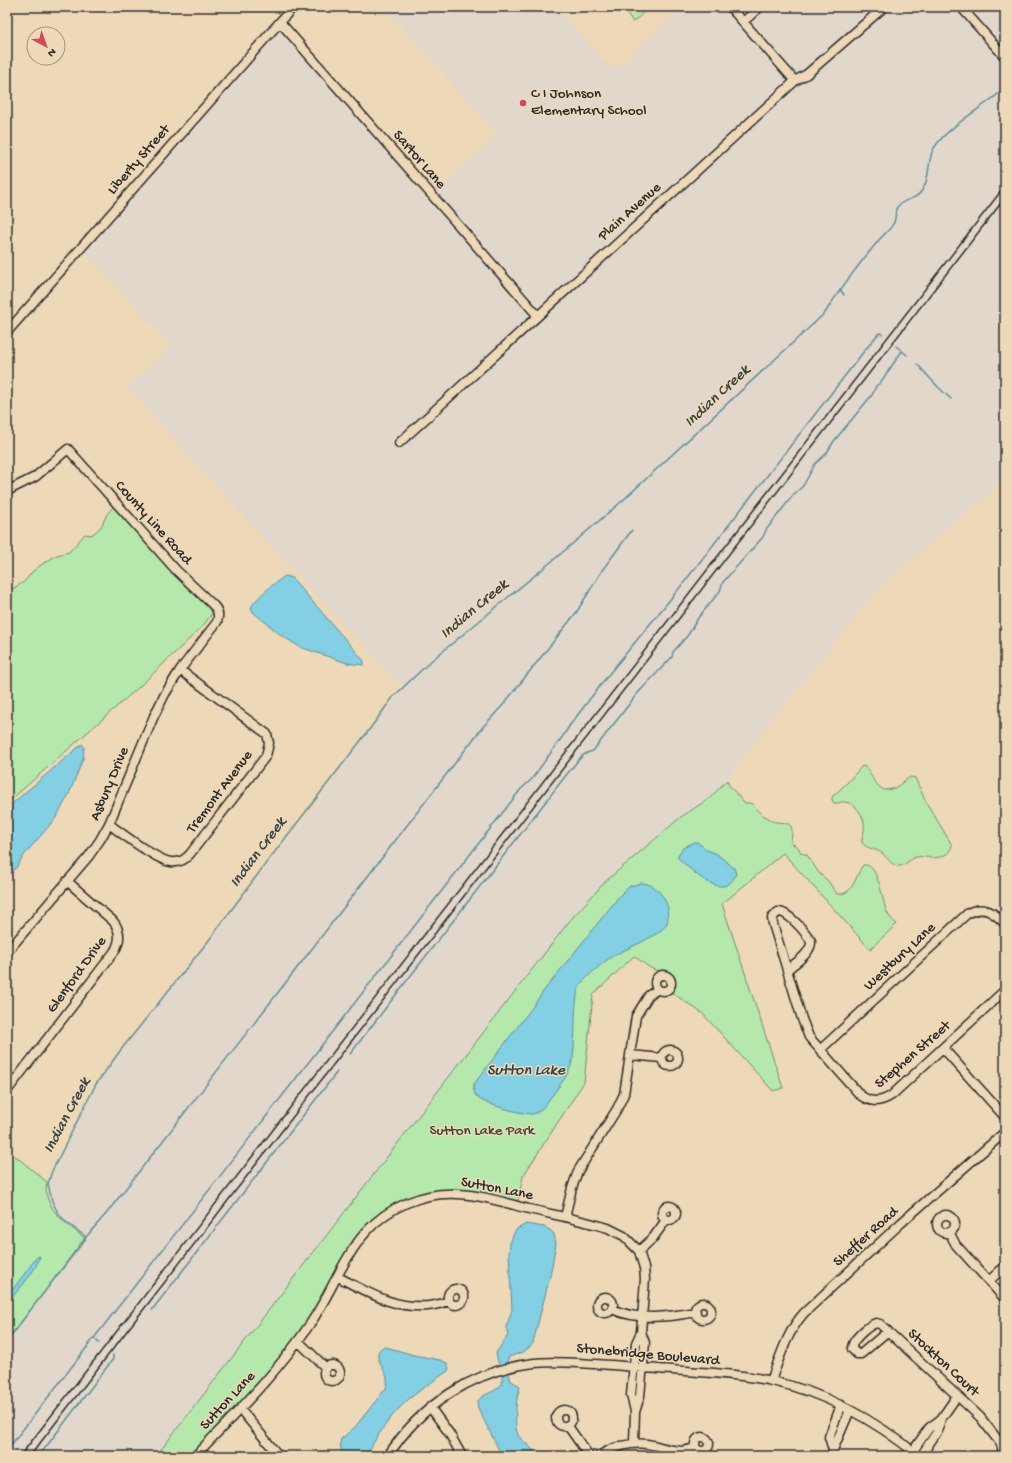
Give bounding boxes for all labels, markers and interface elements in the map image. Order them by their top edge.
north arrow [26,26,66,66]
text: N [45,45,58,59]
place label: C I Johnson Elementary School [531,85,647,120]
marker: C I Johnson Elementary School [518,98,528,108]
street label: Liberty Street [104,120,175,199]
street label: Sartor Lane [389,127,450,193]
street label: Plain Avenue [594,179,666,246]
water label: Indian Creek [681,361,756,432]
street label: County Line Road [110,477,196,570]
water label: Indian Creek [437,575,514,644]
street label: Asbury Drive [86,744,134,824]
street label: Tremont Avenue [182,747,257,838]
water label: Indian Creek [227,813,293,892]
street label: Westbury Lane [860,919,940,995]
street label: Glenford Drive [43,933,111,1017]
street label: Stephen Street [871,1016,956,1093]
water label: Sutton Lake [487,1062,566,1081]
water label: Indian Creek [40,1073,97,1157]
park label: Sutton Lake Park [429,1122,536,1140]
street label: Sutton Lane [459,1173,535,1205]
street label: Sheffer Road [830,1202,903,1271]
street label: Stockton Court [903,1325,984,1402]
street label: Stonebridge Boulevard [576,1340,721,1370]
street label: Sutton Lane [196,1368,260,1434]

